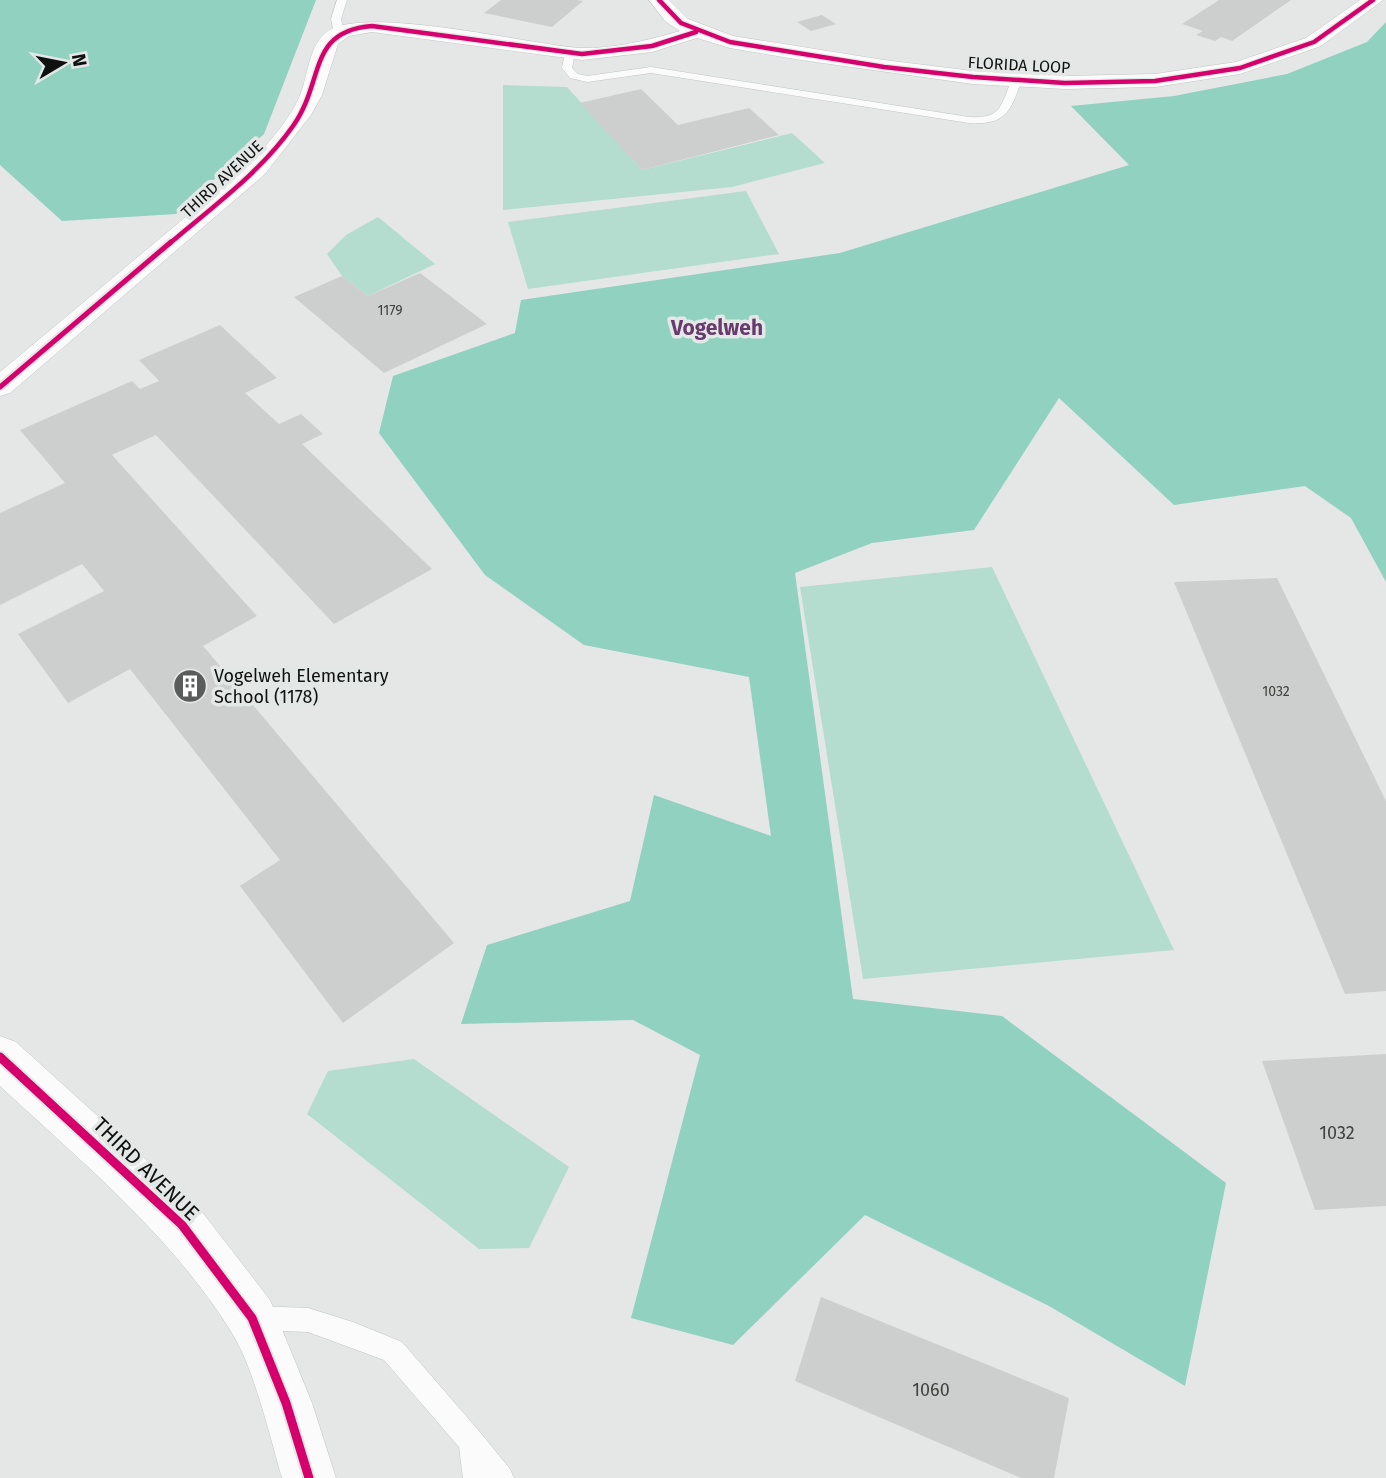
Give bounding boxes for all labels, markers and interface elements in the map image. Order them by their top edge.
north arrow [28,28,98,98]
text: N [67,52,92,68]
street label: FLORIDA LOOP [967,53,1071,77]
street label: THIRD AVENUE [177,136,267,222]
house number: 1179 [377,302,403,319]
district label: Vogelweh [670,315,763,341]
place label: Vogelweh Elementary School (1178) [214,665,389,708]
building icon: Vogelweh Elementary School (1178) [171,667,209,705]
house number: 1032 [1262,683,1290,700]
street label: THIRD AVENUE [88,1112,204,1226]
house number: 1032 [1319,1122,1355,1144]
house number: 1060 [912,1379,950,1401]

